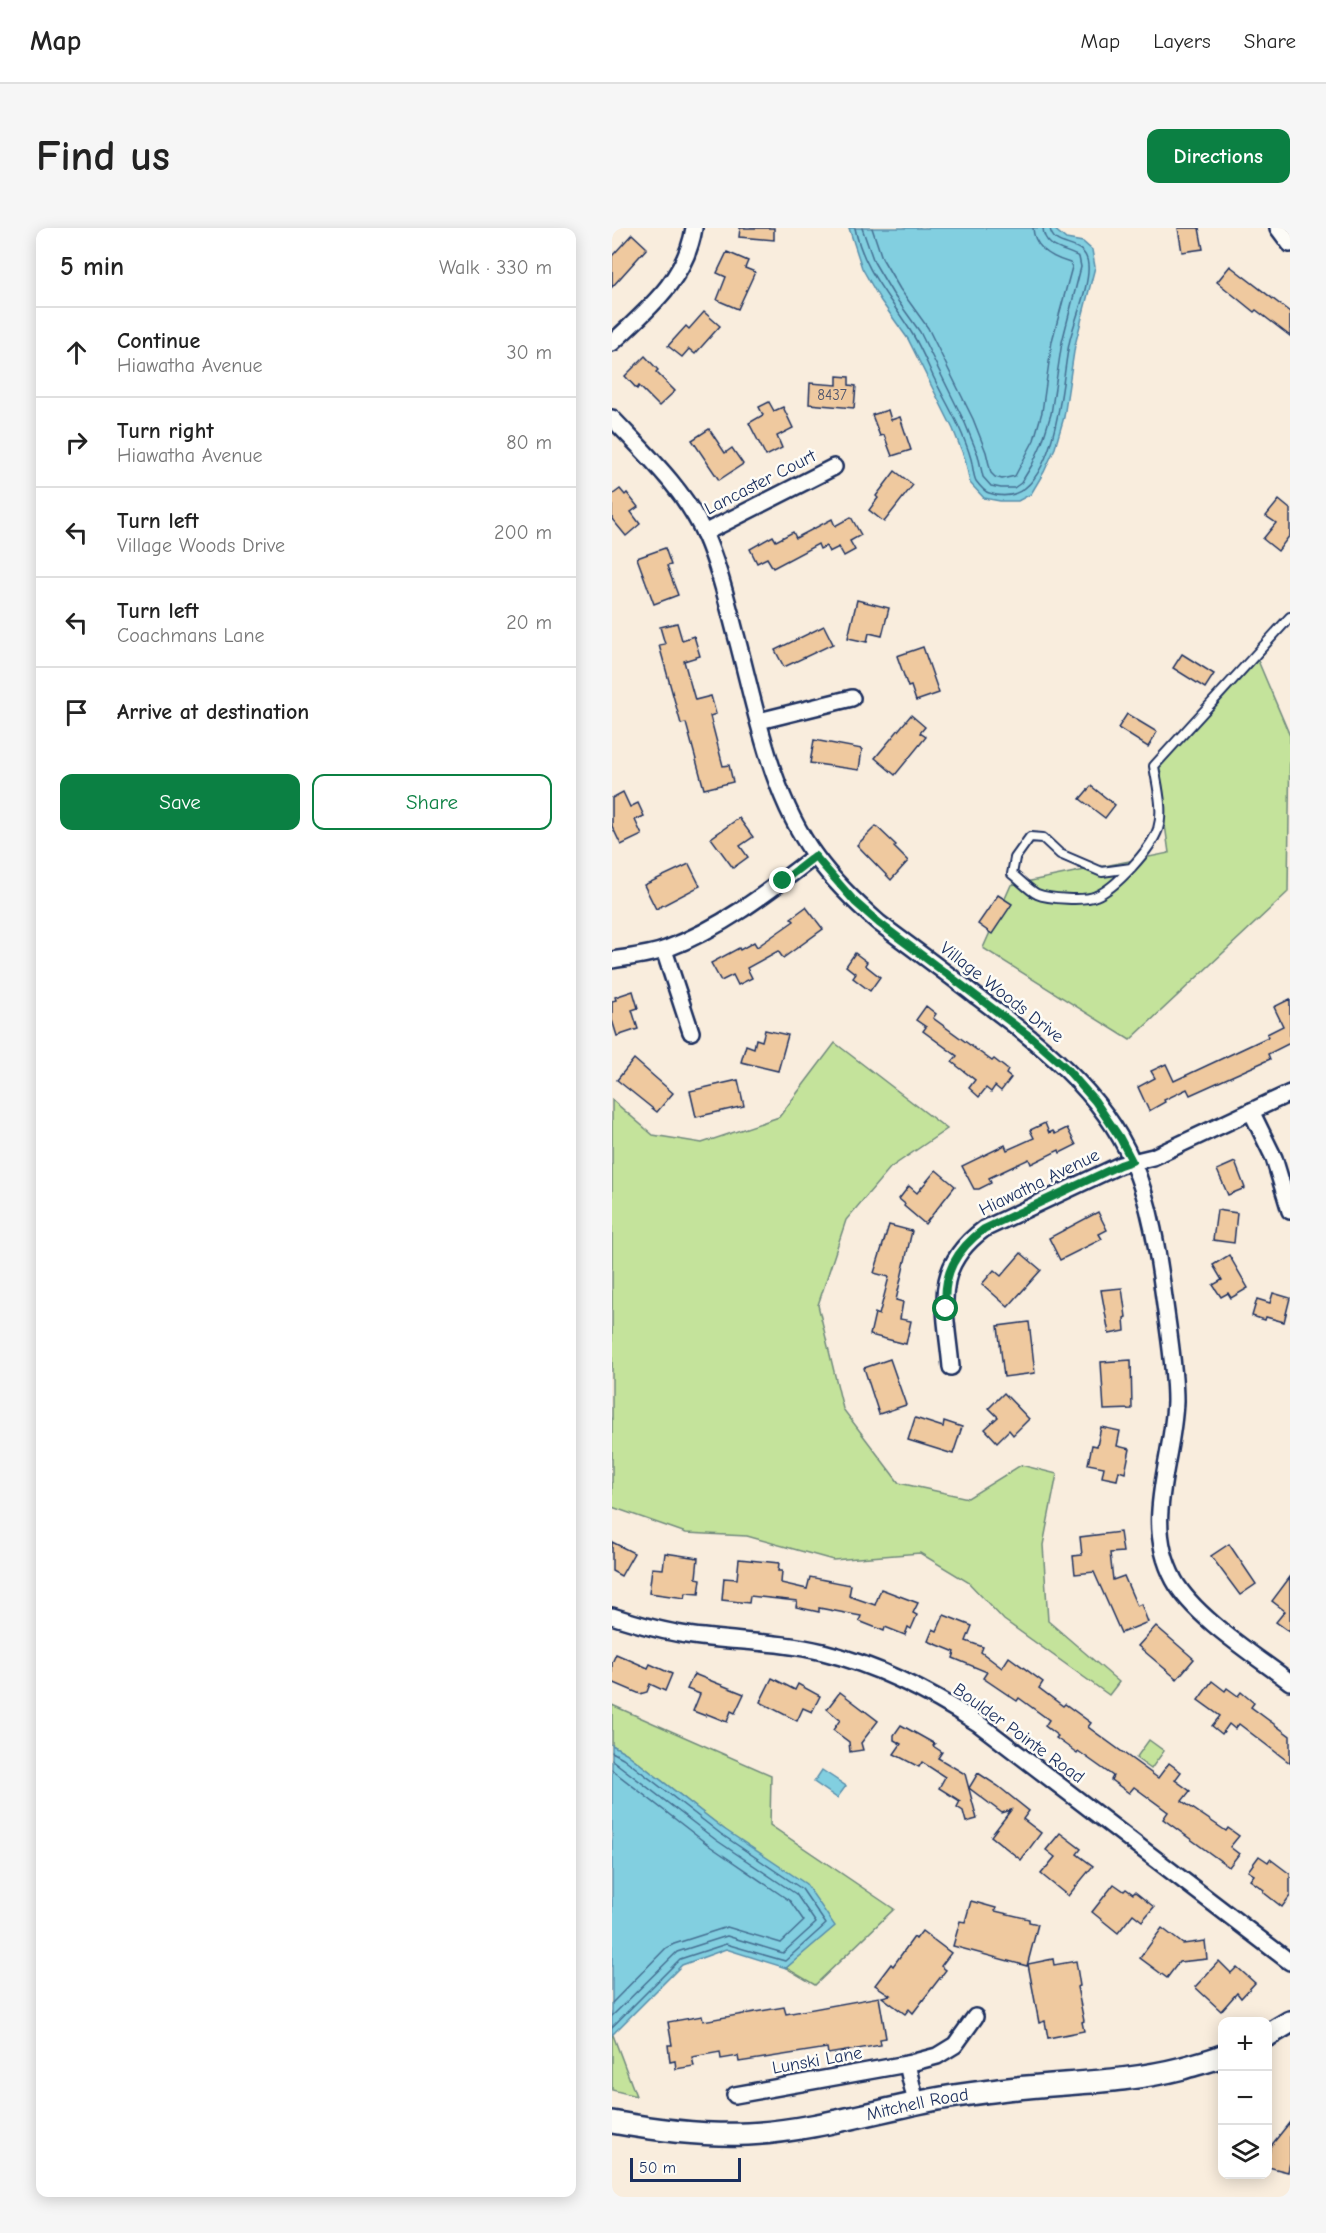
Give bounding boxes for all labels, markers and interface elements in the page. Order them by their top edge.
text: Map [30,25,81,57]
text: Map [1081,29,1120,53]
text: Layers [1153,29,1211,53]
text: Share [1244,29,1296,53]
button: Directions [1147,129,1290,183]
text: Find us [36,132,170,181]
text: 5 min [60,252,124,282]
text: Walk · 330 m [439,256,552,279]
text: Continue [117,328,200,354]
icon: ahead [60,336,93,369]
text: 30 m [506,341,552,364]
text: Hiawatha Avenue [117,354,263,377]
house number: 8437 [817,386,847,404]
text: Turn right [117,418,214,444]
icon: right [60,426,93,459]
text: 80 m [506,431,552,454]
text: Hiawatha Avenue [117,444,263,467]
street label: Lancaster Court [701,445,820,520]
text: Turn left [117,508,199,534]
icon: left [60,516,93,549]
text: 200 m [494,521,552,544]
text: Village Woods Drive [117,534,285,557]
text: Turn left [117,598,199,624]
icon: left [60,606,93,639]
text: 20 m [506,611,552,634]
text: Coachmans Lane [117,624,265,647]
icon: arrive [60,696,93,729]
text: Arrive at destination [117,699,309,725]
button: Save [60,774,300,830]
button: Share [312,774,552,830]
route end [769,867,795,893]
street label: Village Woods Drive [936,938,1068,1047]
street label: Hiawatha Avenue [976,1144,1103,1221]
route start [932,1295,958,1321]
street label: Boulder Pointe Road [949,1679,1088,1788]
map controls [1218,2017,1272,2179]
button: + [1218,2017,1272,2071]
street label: Lunski Lane [770,2042,864,2079]
button: − [1218,2071,1272,2125]
street label: Mitchell Road [864,2084,970,2125]
button: layers [1218,2125,1272,2179]
scale bar [630,2155,741,2182]
text: 50 m [639,2159,676,2177]

